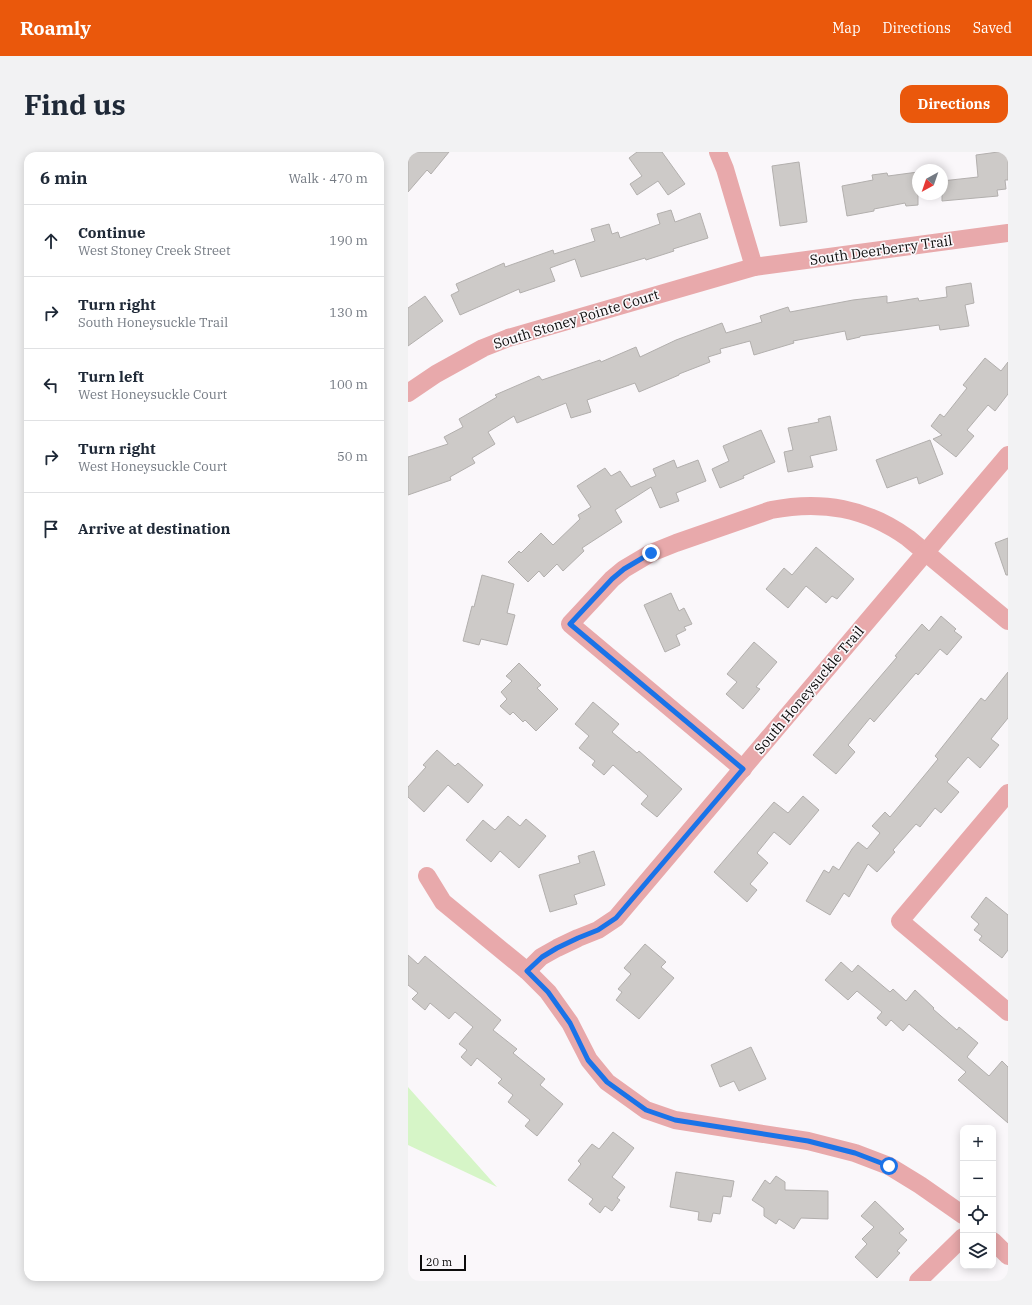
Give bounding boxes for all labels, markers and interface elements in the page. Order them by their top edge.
text: Roamly [20,16,91,40]
text: Map [832,19,861,37]
text: Directions [883,19,951,37]
text: Saved [973,19,1012,37]
button: Directions [900,85,1008,123]
text: Find us [24,86,126,123]
north arrow [912,164,948,200]
text: 6 min [40,167,88,189]
text: Walk · 470 m [289,170,368,187]
text: Continue [78,223,145,242]
icon: ahead [40,230,62,252]
street label: South Deerberry Trail [809,231,953,269]
text: 190 m [329,232,368,249]
text: West Stoney Creek Street [78,242,231,259]
street label: South Stoney Pointe Court [491,285,661,353]
text: Turn right [78,295,156,314]
icon: right [40,302,62,324]
text: 130 m [329,304,368,321]
text: South Honeysuckle Trail [78,314,228,331]
text: Turn left [78,367,144,386]
icon: left [40,374,62,396]
text: 100 m [329,376,368,393]
text: West Honeysuckle Court [78,386,227,403]
text: Turn right [78,439,156,458]
icon: right [40,446,62,468]
text: 50 m [337,448,368,465]
text: West Honeysuckle Court [78,458,227,475]
icon: arrive [40,518,62,540]
text: Arrive at destination [78,519,230,538]
route end [642,544,660,562]
street label: South Honeysuckle Trail [750,622,868,758]
map controls [960,1125,996,1269]
button: + [960,1125,996,1161]
route start [880,1157,898,1175]
button: − [960,1161,996,1197]
button: locate [960,1197,996,1233]
button: layers [960,1233,996,1269]
scale bar [420,1253,466,1272]
text: 20 m [426,1255,452,1269]

